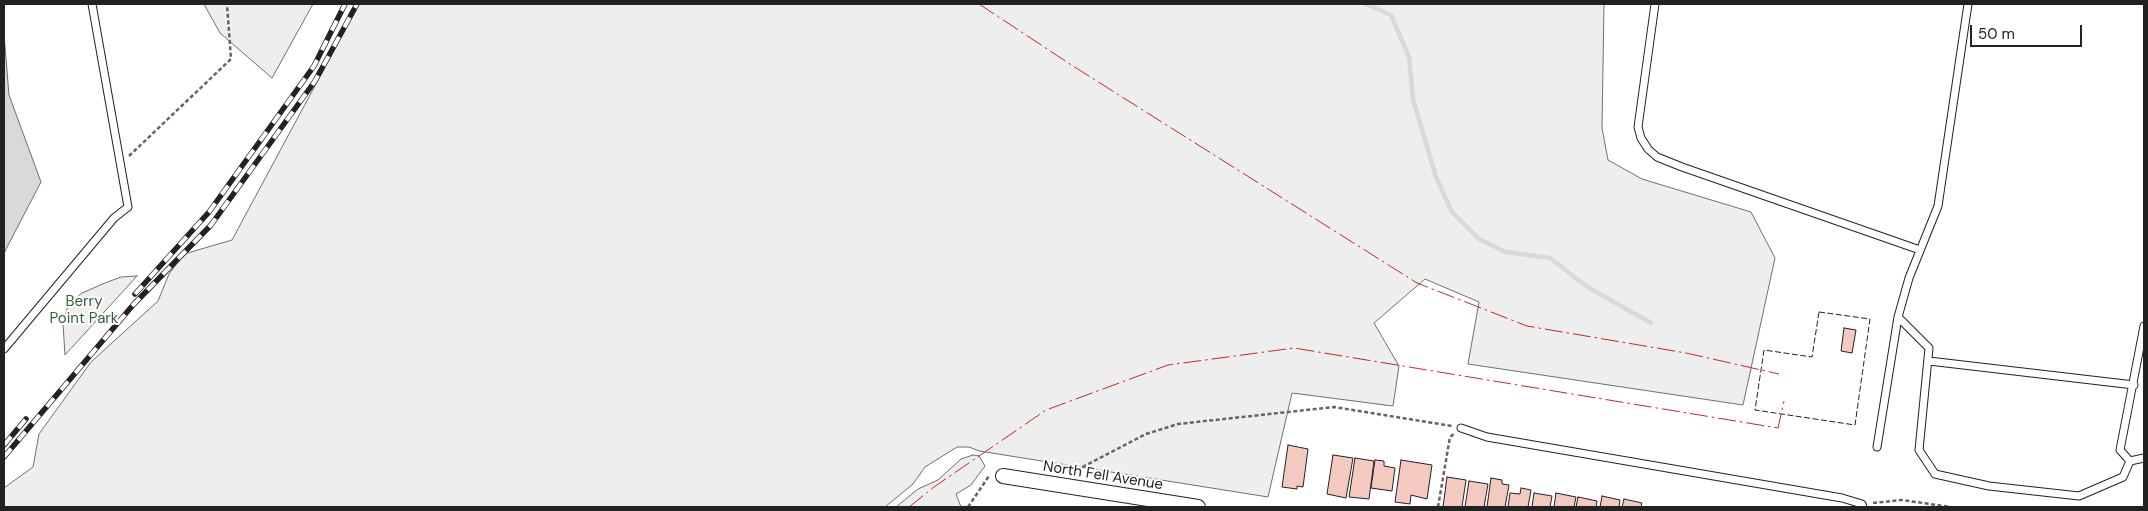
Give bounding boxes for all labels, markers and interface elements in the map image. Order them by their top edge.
scale bar [1973,15,2086,47]
text: 50 m [1978,24,2015,44]
park label: Berry Point Park [50,293,118,328]
street label: North Fell Avenue [1042,458,1164,494]

